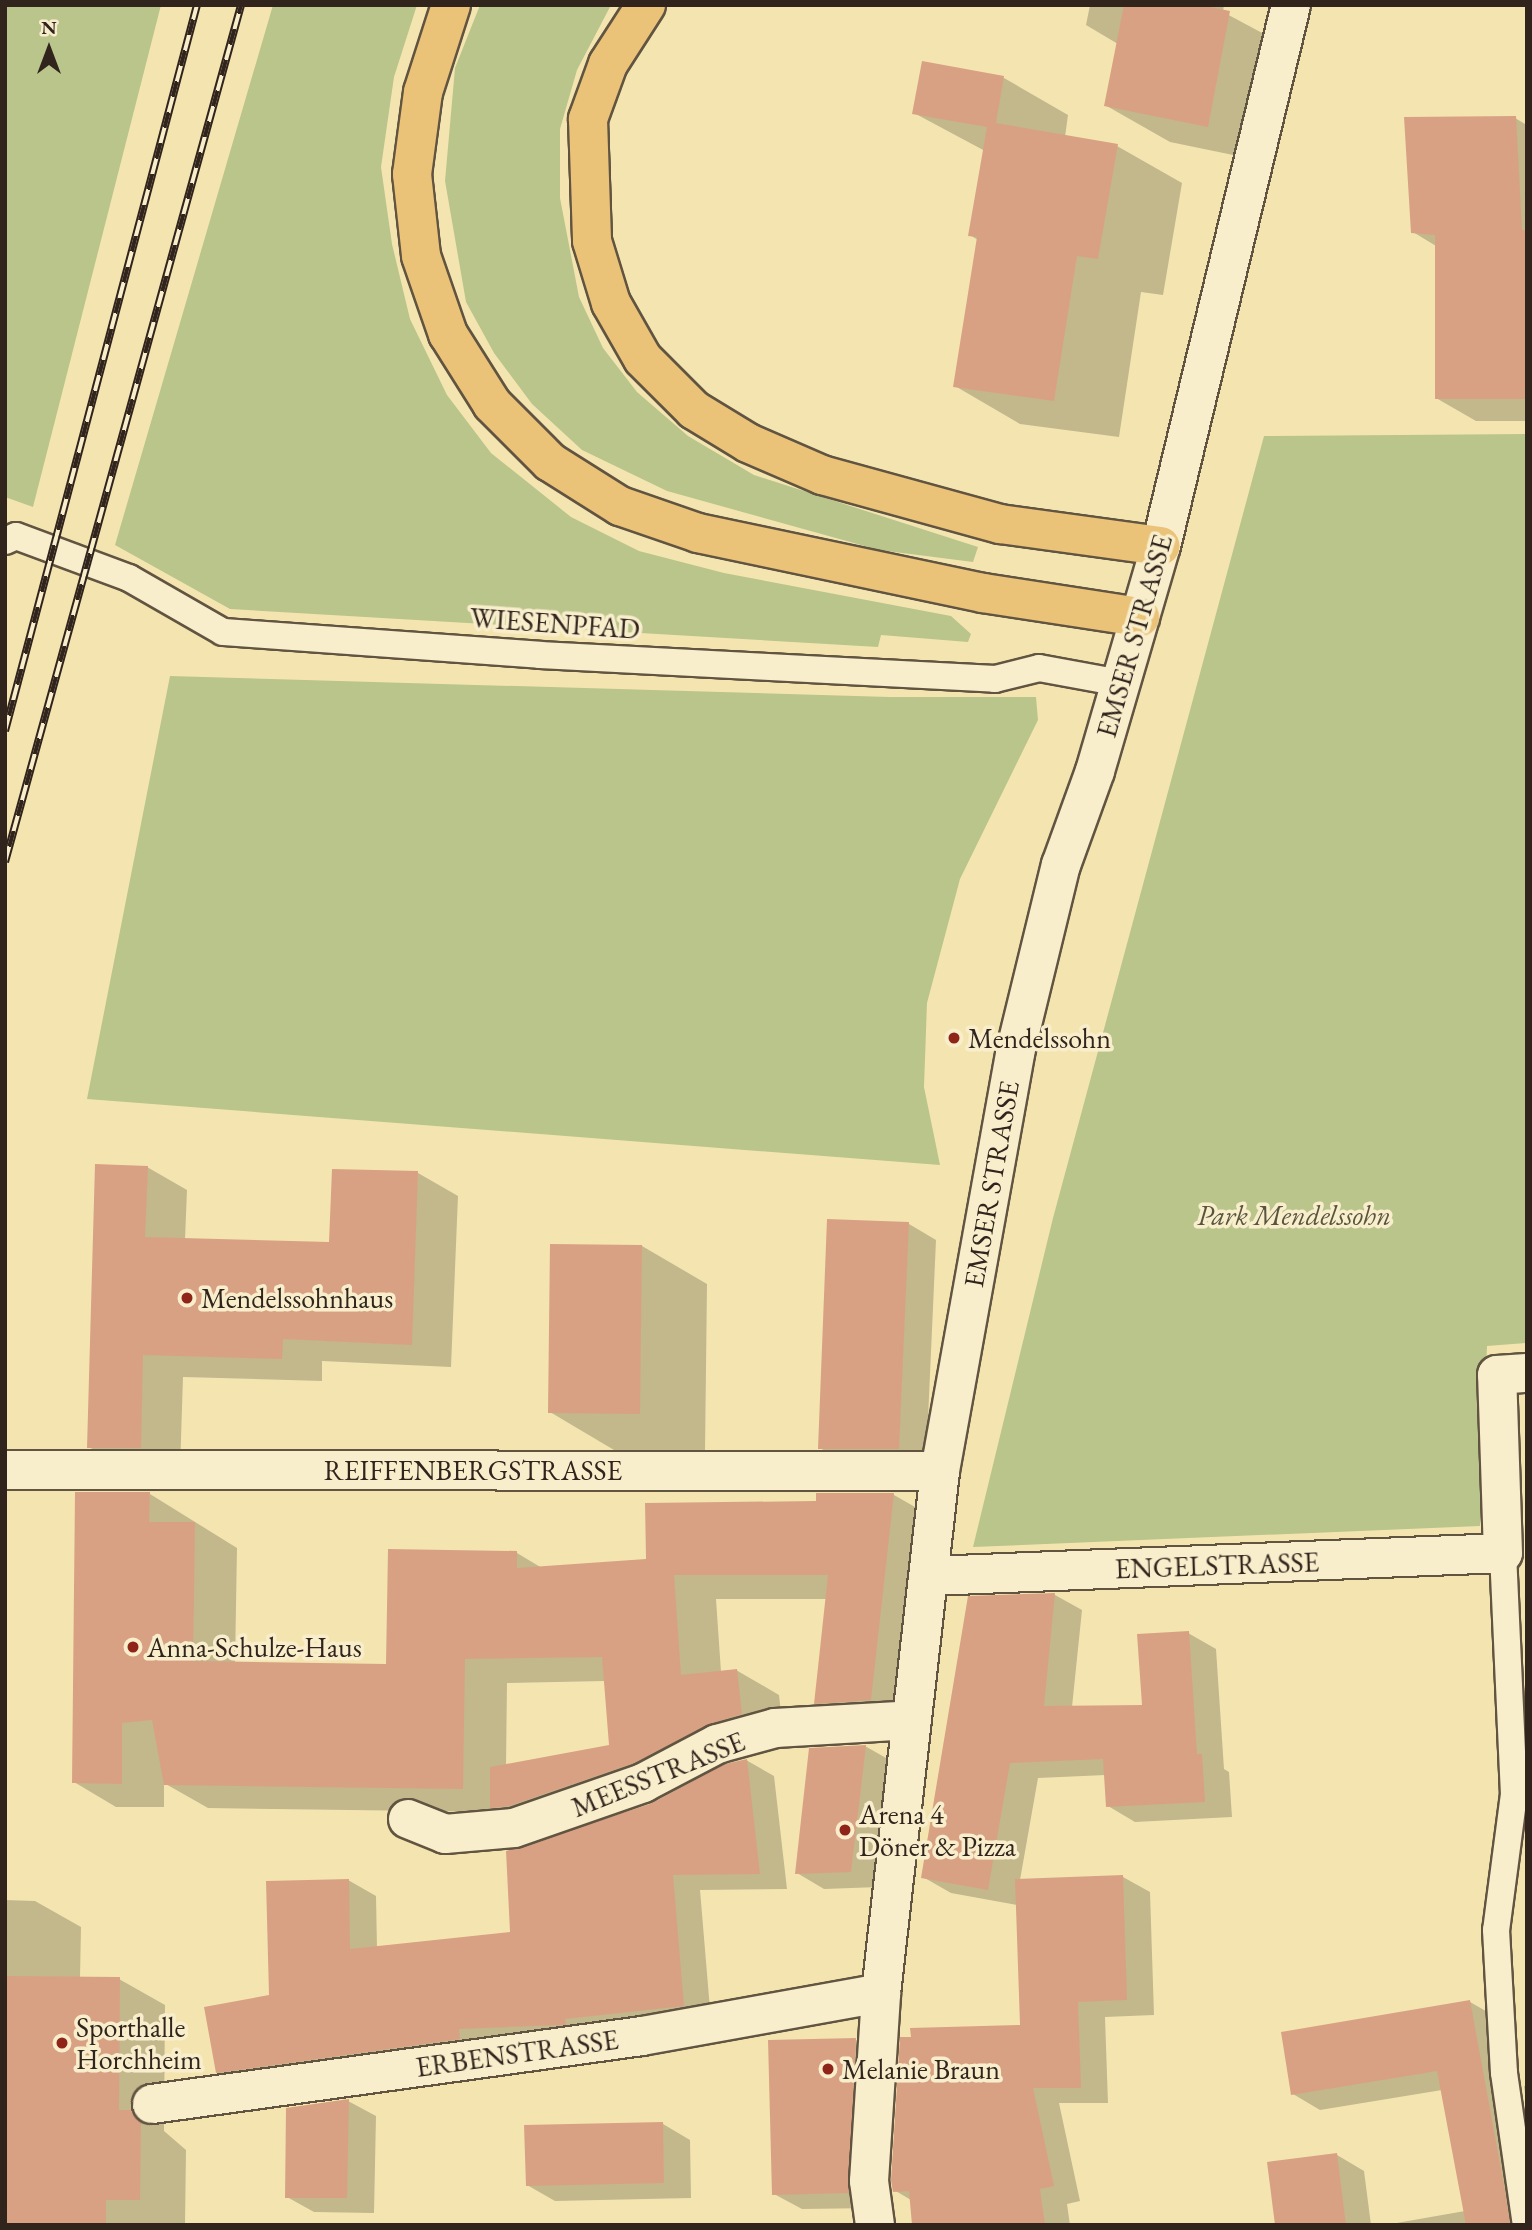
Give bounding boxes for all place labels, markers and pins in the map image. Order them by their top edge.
place label: Mendelssohn [968,1021,1111,1055]
marker: Mendelssohn [946,1030,962,1046]
place label: Mendelssohnhaus [201,1281,393,1315]
marker: Mendelssohnhaus [179,1290,195,1306]
place label: Anna-Schulze-Haus [147,1630,362,1664]
marker: Anna-Schulze-Haus [125,1639,141,1655]
place label: Arena 4 Döner & Pizza [859,1797,1016,1863]
marker: Arena 4 Döner & Pizza [837,1822,853,1838]
place label: Sporthalle Horchheim [76,2010,202,2076]
marker: Sporthalle Horchheim [54,2035,70,2051]
place label: Melanie Braun [842,2052,1000,2086]
marker: Melanie Braun [820,2061,836,2077]

